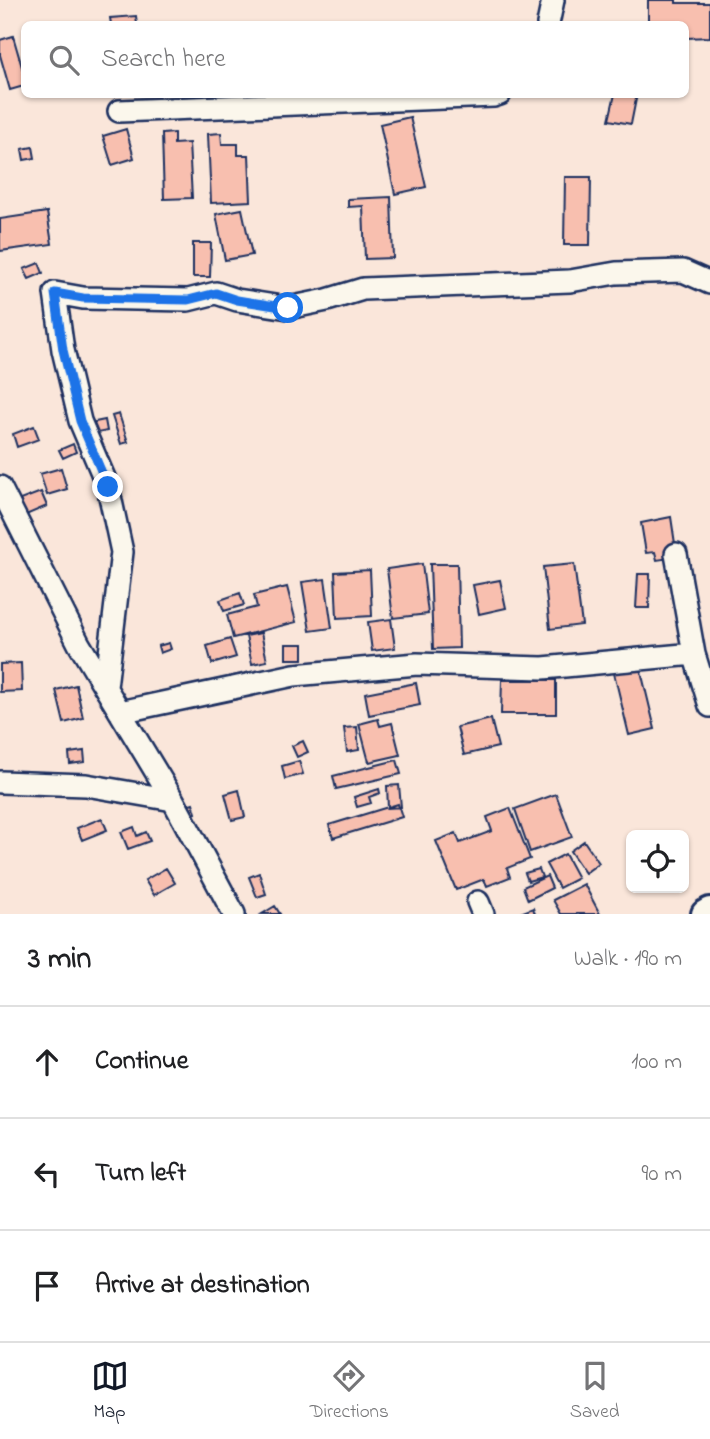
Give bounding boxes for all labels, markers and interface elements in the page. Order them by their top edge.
search box [21,21,689,98]
icon: search [45,41,83,79]
text: Search here [101,41,226,79]
route start [272,292,303,323]
route end [92,471,123,502]
map controls [626,830,689,893]
button: locate [626,830,689,893]
text: 3 min [28,938,91,982]
text: Walk · 190 m [574,943,682,976]
icon: ahead [28,1043,66,1081]
text: Continue [95,1043,188,1081]
text: 100 m [631,1046,682,1079]
icon: left [28,1155,66,1193]
text: Turn left [95,1155,186,1193]
text: 90 m [642,1158,682,1191]
icon: arrive [28,1267,66,1305]
text: Arrive at destination [95,1267,310,1305]
tab: Map [91,1357,129,1426]
tab: Directions [310,1357,389,1426]
tab: Saved [570,1357,619,1426]

